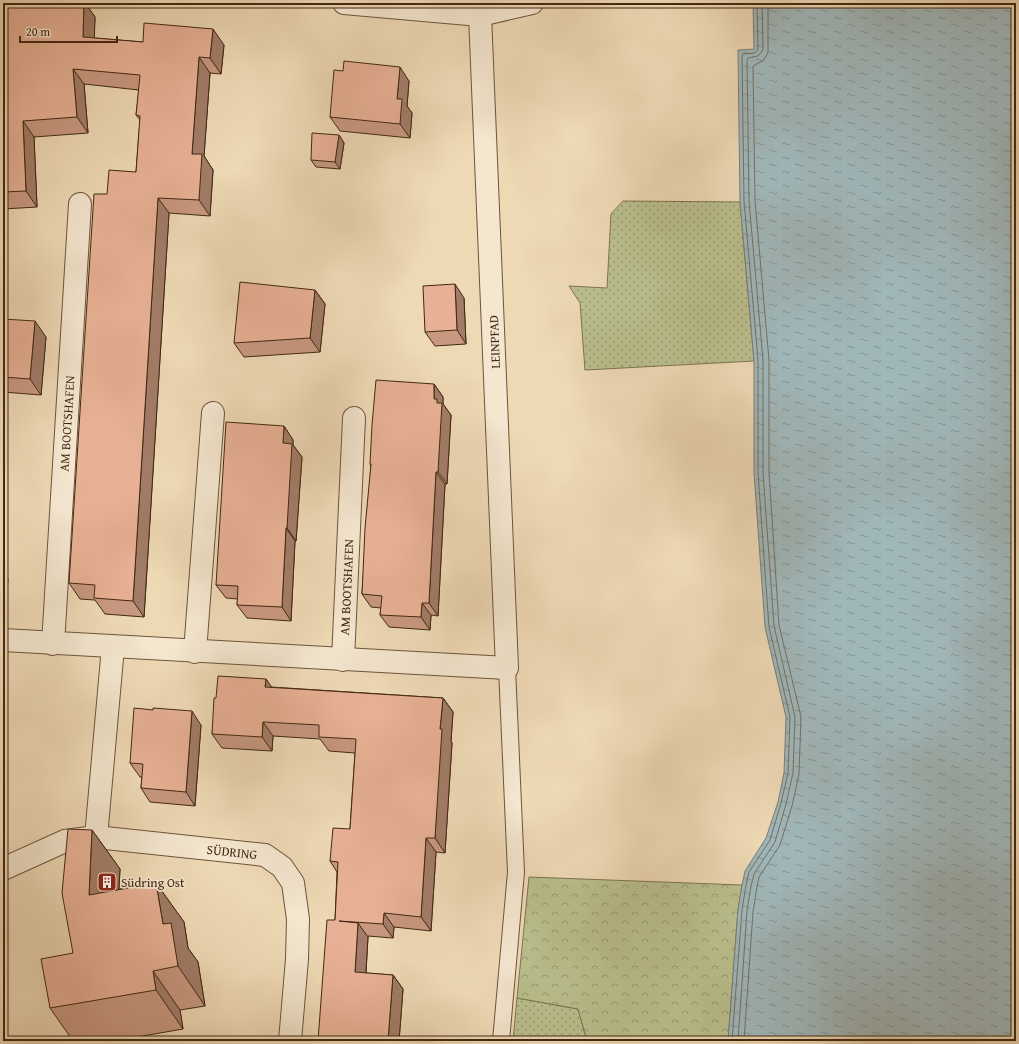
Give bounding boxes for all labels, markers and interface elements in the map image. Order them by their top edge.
scale bar [20,18,117,44]
text: 20 m [26,23,50,40]
street label: LEINPFAD [484,315,505,369]
street label: AM BOOTSHAFEN [55,374,79,472]
street label: AM BOOTSHAFEN [335,538,359,636]
street label: SÜDRING [206,840,258,864]
building icon: Südring Ost [96,871,118,893]
place label: Südring Ost [121,873,185,892]

